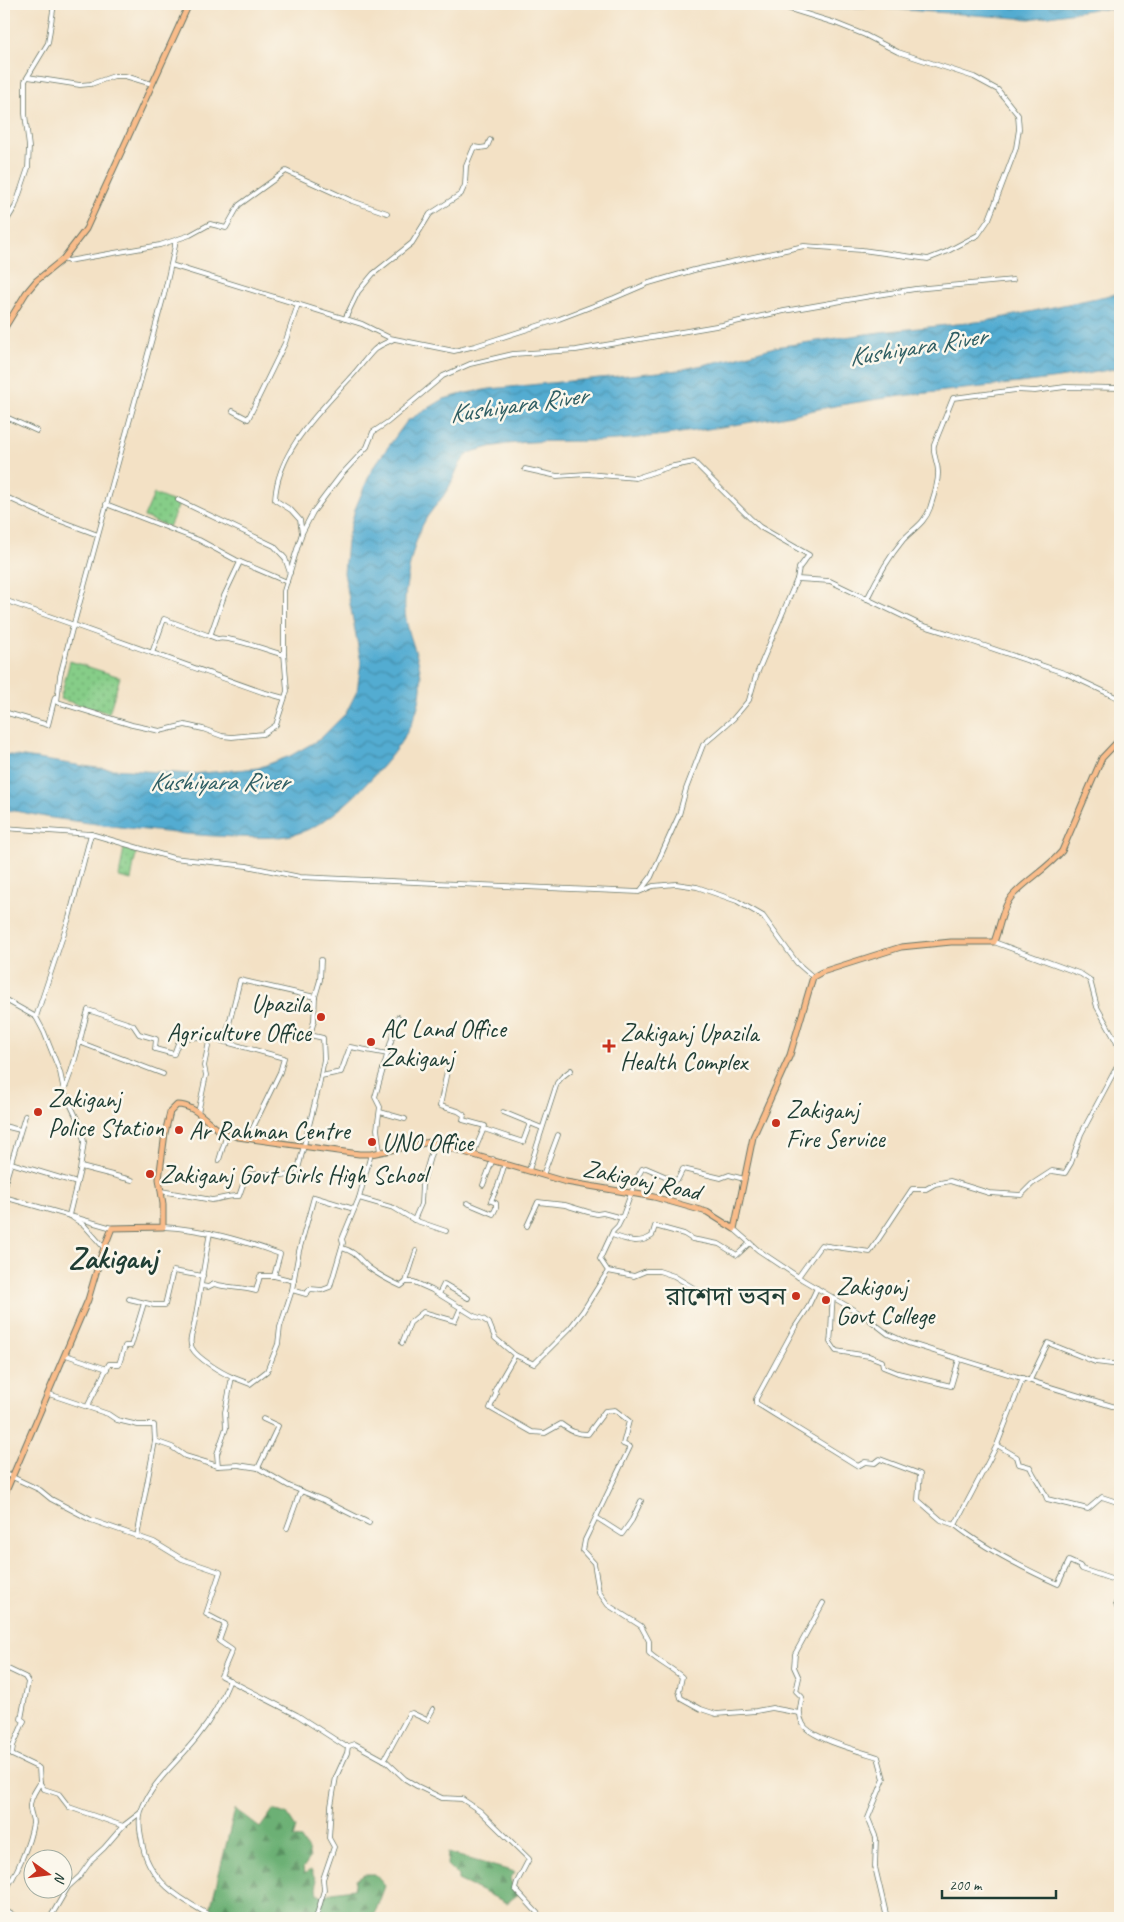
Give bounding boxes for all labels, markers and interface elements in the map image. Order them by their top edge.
water label: Kushiyara River [846,319,992,374]
water label: Kushiyara River [447,378,593,430]
water label: Kushiyara River [150,765,293,798]
place label: Upazila Agriculture Office [167,988,314,1049]
marker: Upazila Agriculture Office [315,1011,327,1023]
place label: AC Land Office Zakiganj [381,1013,508,1074]
place label: Zakiganj Upazila Health Complex [620,1017,761,1078]
marker: AC Land Office Zakiganj [365,1036,377,1048]
marker: Zakiganj Upazila Health Complex [602,1039,616,1053]
place label: Zakiganj Police Station [48,1083,165,1144]
place label: Zakiganj Fire Service [786,1094,887,1155]
marker: Zakiganj Police Station [32,1106,44,1118]
place label: Ar Rahman Centre [189,1115,352,1147]
marker: Zakiganj Fire Service [770,1117,782,1129]
marker: Ar Rahman Centre [173,1124,185,1136]
place label: UNO Office [382,1127,475,1159]
marker: UNO Office [366,1136,378,1148]
street label: Zakigonj Road [580,1152,708,1209]
place label: Zakiganj Govt Girls High School [160,1159,432,1191]
marker: Zakiganj Govt Girls High School [144,1168,156,1180]
district label: Zakiganj [68,1239,161,1277]
place label: Zakigonj Govt College [836,1271,936,1332]
place label: রাশেদা ভবন [664,1281,787,1313]
marker: রাশেদা ভবন [790,1290,802,1302]
marker: Zakigonj Govt College [820,1294,832,1306]
north arrow [22,1850,72,1900]
scale bar [942,1867,1055,1899]
text: N [50,1871,69,1886]
text: 200 m [949,1876,983,1895]

